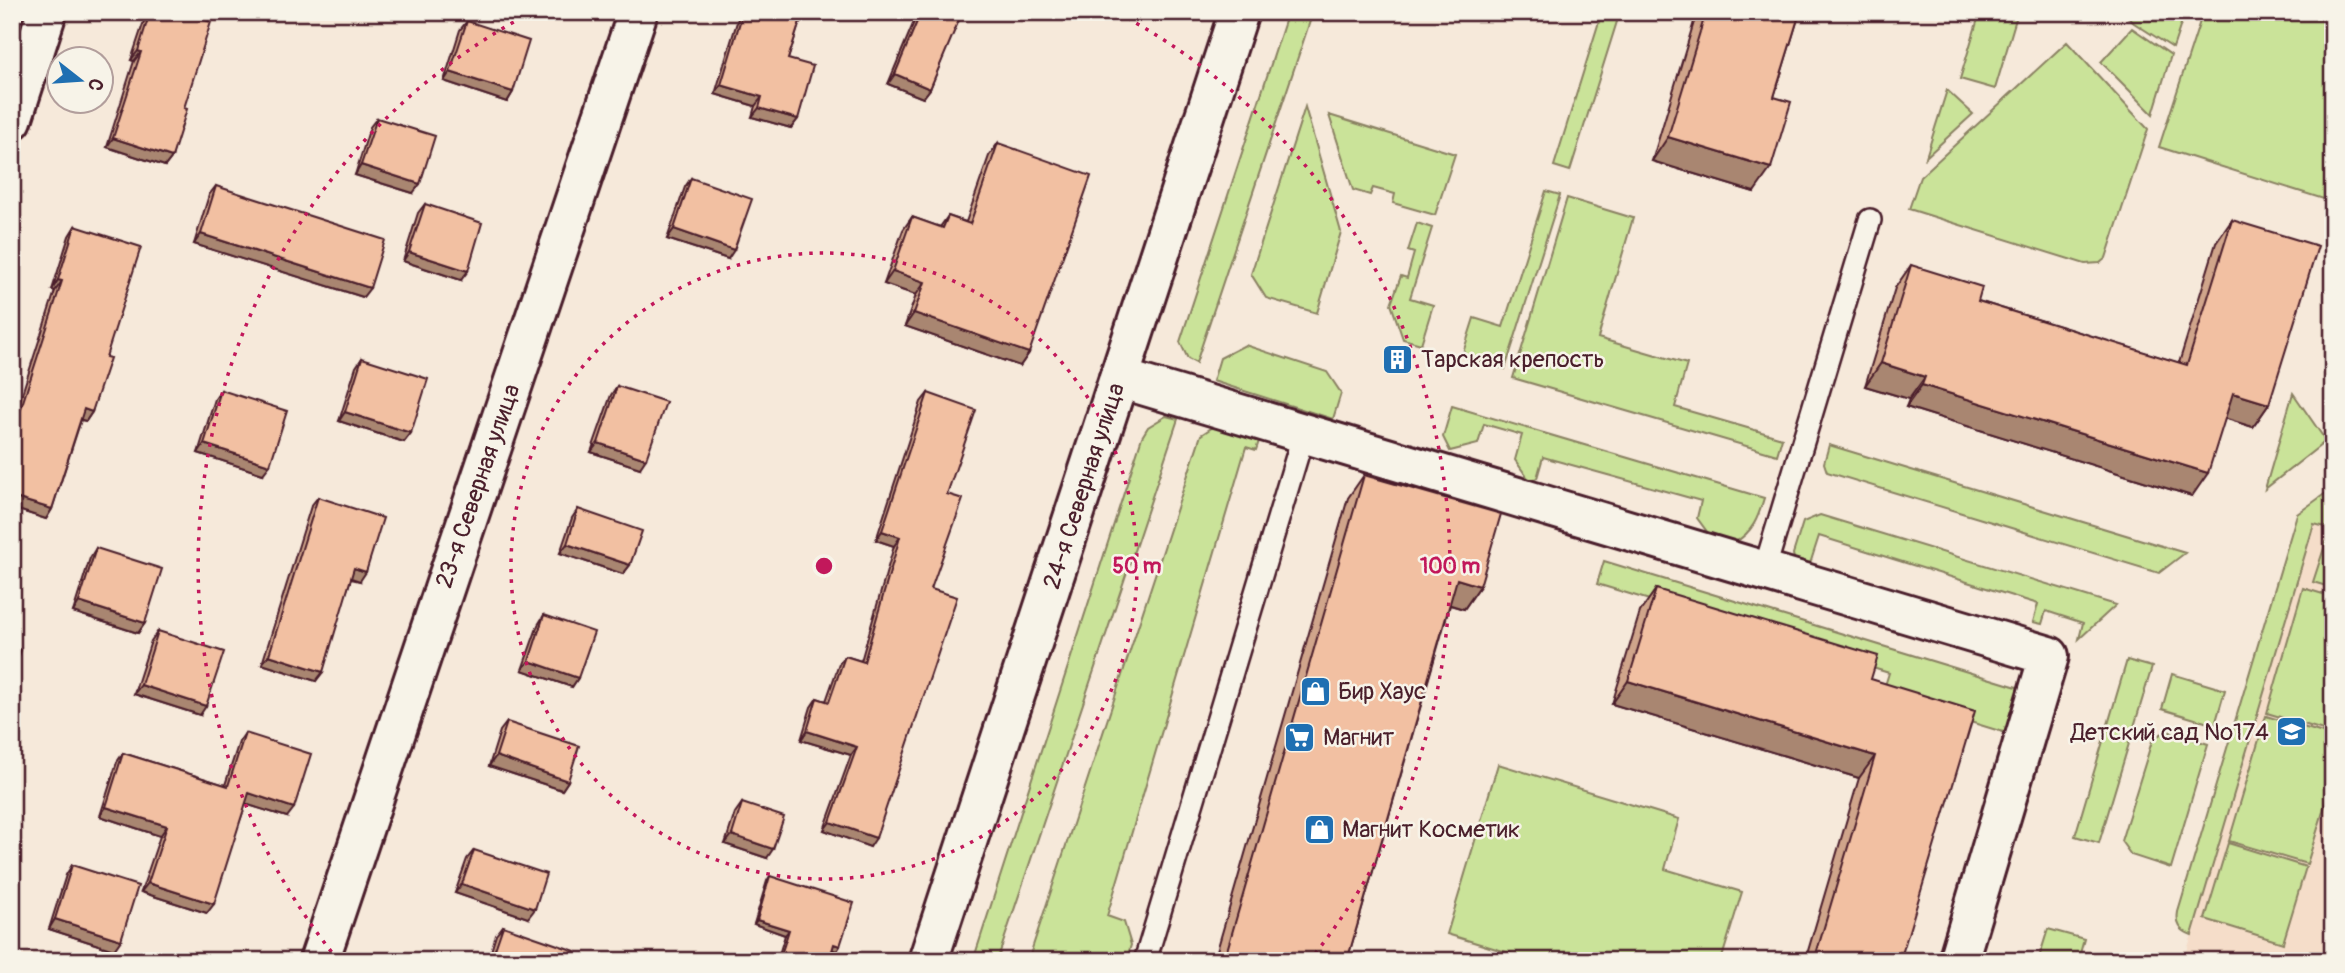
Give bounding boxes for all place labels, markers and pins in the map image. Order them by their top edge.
building icon: Тарская крепость [1381,342,1415,376]
place label: Тарская крепость [1421,345,1604,374]
centre of rings [812,554,836,578]
shop icon: Бир Хаус [1298,674,1332,708]
place label: Бир Хаус [1338,677,1426,706]
school or university icon: Детский сад №174 [2275,715,2309,749]
place label: Детский сад №174 [2070,718,2269,747]
supermarket icon: Магнит [1283,720,1317,754]
place label: Магнит [1323,723,1394,752]
shop icon: Магнит Косметик [1302,812,1336,846]
place label: Магнит Косметик [1342,815,1520,844]

